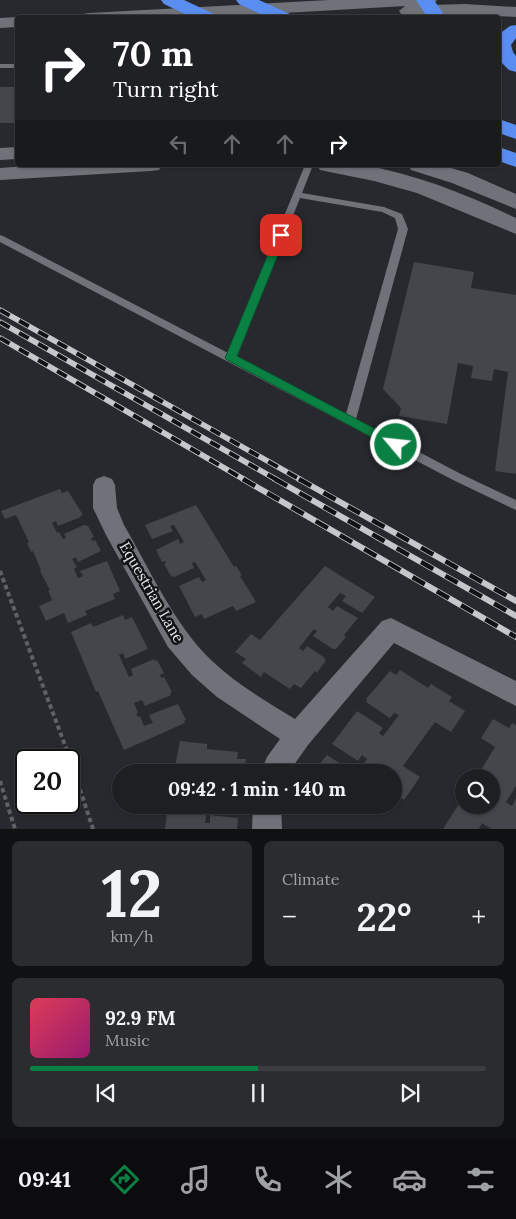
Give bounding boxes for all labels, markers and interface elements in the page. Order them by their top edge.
text: 70 m [113,31,193,76]
icon: right [30,35,95,100]
text: Turn right [113,75,218,103]
icon: left [165,130,193,158]
icon: ahead [218,130,246,158]
icon: ahead [271,130,299,158]
icon: right [324,130,352,158]
pin [260,214,302,256]
icon: arrive [267,221,295,249]
position arrow [369,418,421,470]
street label: Equestrian Lane [115,538,189,646]
speed limit sign: 20 [15,749,80,814]
map controls [455,769,500,814]
button: search [455,769,500,814]
text: 09:42 · 1 min · 140 m [168,777,346,801]
text: 12 [101,852,163,935]
text: Climate [282,869,339,889]
text: 22° [356,893,412,941]
text: − [282,899,297,935]
text: + [471,899,486,935]
text: km/h [110,926,154,946]
text: 92.9 FM [105,1006,176,1030]
text: Music [105,1030,150,1050]
icon: previous [92,1079,120,1107]
icon: pause [244,1079,272,1107]
icon: next [396,1079,424,1107]
icon: directions [107,1162,142,1197]
icon: music [178,1162,213,1197]
icon: phone [250,1162,285,1197]
icon: climate [321,1162,356,1197]
icon: car [392,1162,427,1197]
icon: filters [463,1162,498,1197]
text: 09:41 [18,1165,71,1193]

